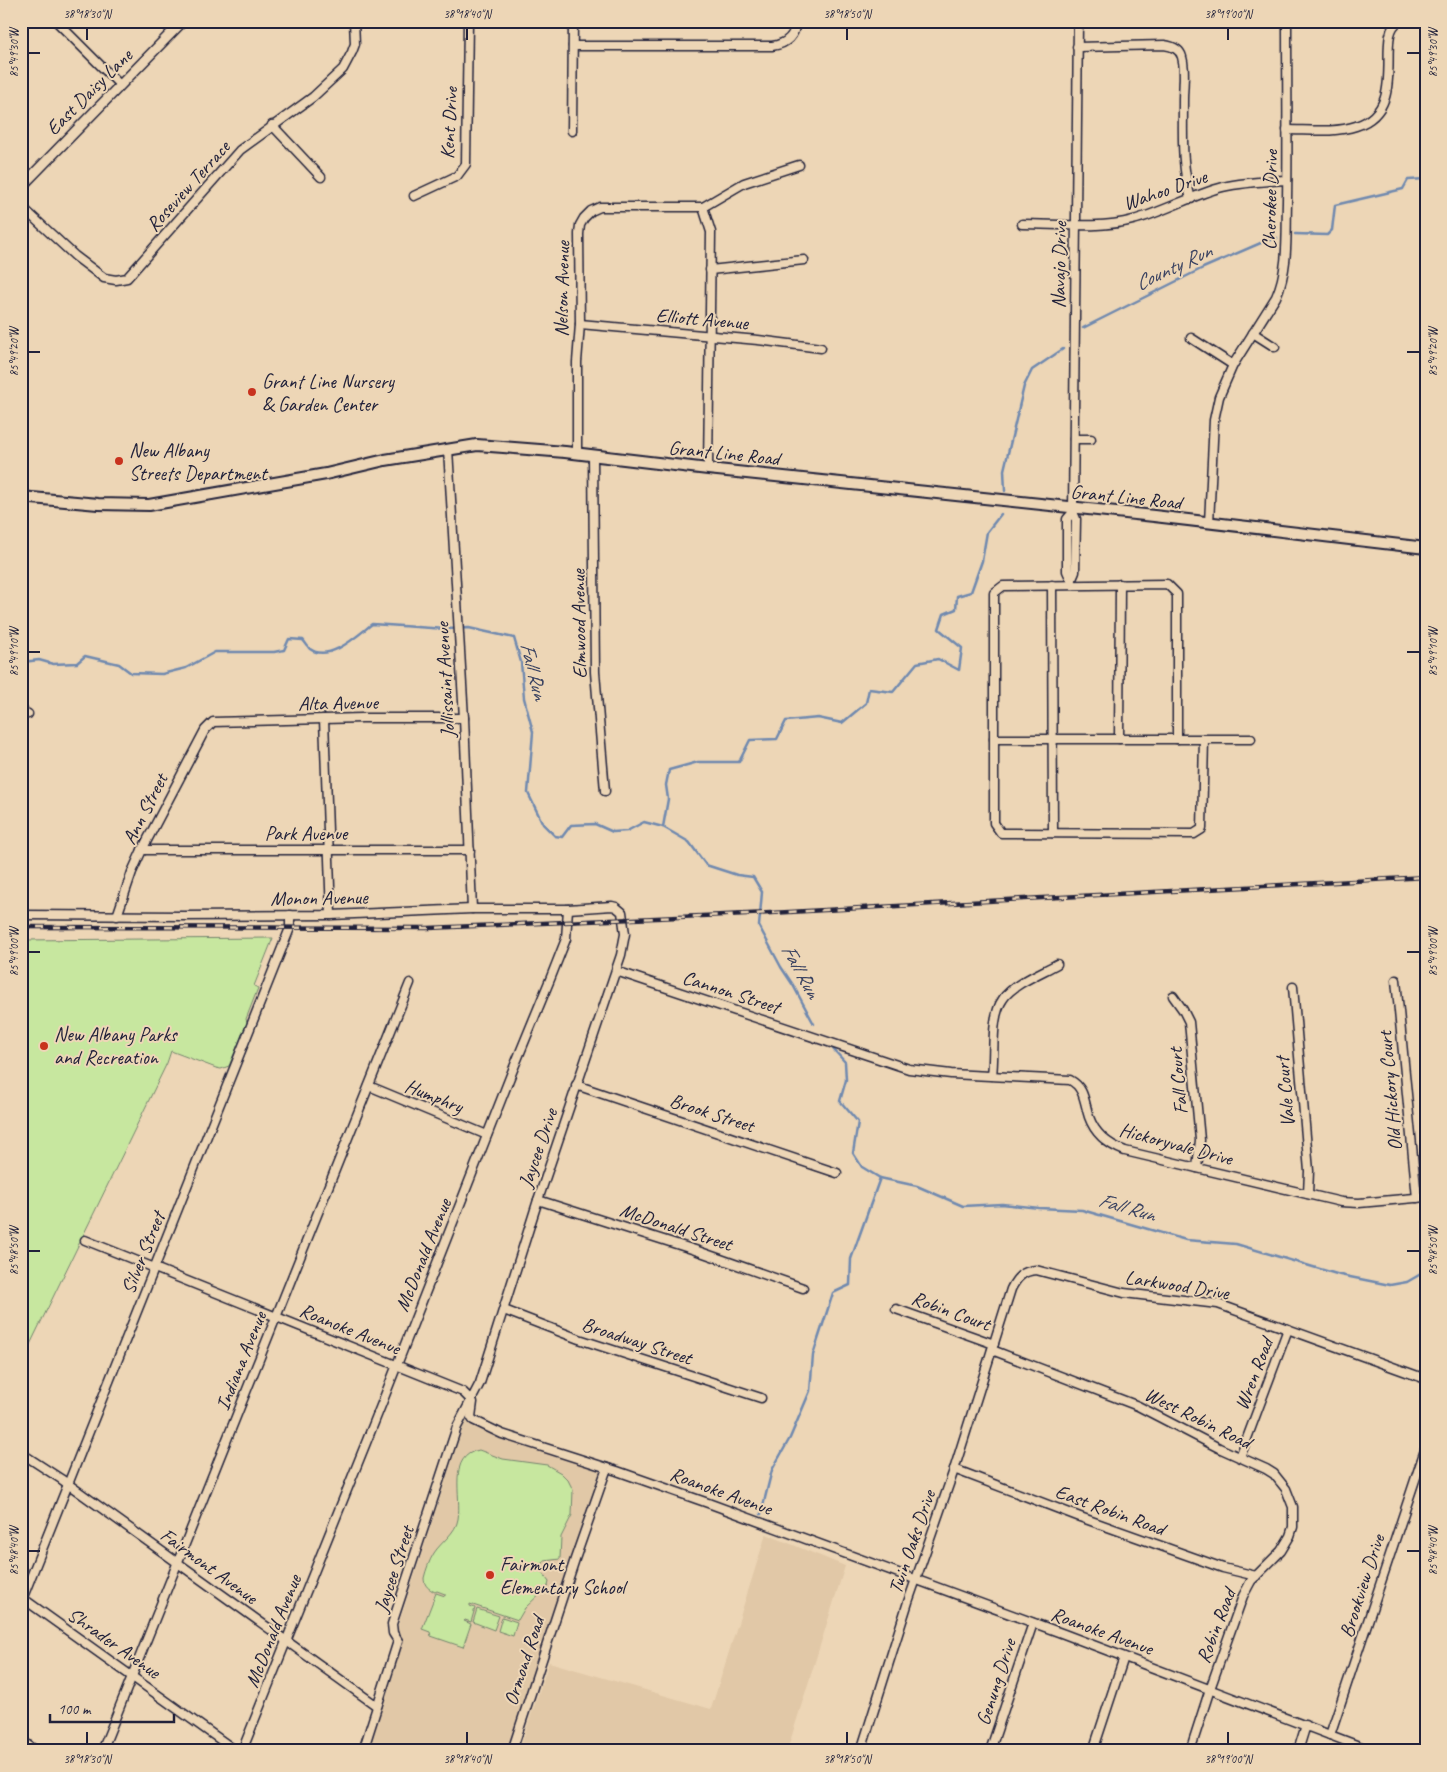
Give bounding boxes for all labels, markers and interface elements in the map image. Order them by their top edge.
text: 38°18'30"N [63,6,112,22]
text: 38°18'40"N [443,6,492,22]
text: 38°18'50"N [823,6,872,22]
text: 38°19'00"N [1204,6,1253,22]
text: 85°49'30"W [6,26,22,77]
text: 85°49'30"W [1425,26,1441,77]
street label: East Daisy Lane [41,42,139,140]
street label: Kent Drive [435,85,463,159]
street label: Roseview Terrace [141,134,236,237]
street label: Cherokee Drive [1257,148,1283,250]
street label: Wahoo Drive [1120,164,1212,216]
street label: Navajo Drive [1046,220,1072,309]
water label: County Run [1130,237,1217,296]
street label: Nelson Avenue [549,239,575,337]
street label: Elliott Avenue [655,303,751,336]
text: 85°49'20"W [6,325,22,376]
text: 85°49'20"W [1425,325,1441,376]
place label: Grant Line Nursery & Garden Center [262,369,395,417]
marker: Grant Line Nursery & Garden Center [246,386,258,398]
street label: Grant Line Road [667,435,784,472]
place label: New Albany Streets Department [129,438,269,486]
marker: New Albany Streets Department [113,455,125,467]
street label: Grant Line Road [1069,479,1186,516]
street label: Elmwood Avenue [566,568,592,679]
street label: Jollissaint Avenue [429,620,461,739]
text: 85°49'10"W [6,625,22,676]
text: 85°49'10"W [1425,625,1441,676]
water label: Fall Run [514,640,554,705]
street label: Alta Avenue [298,690,380,716]
street label: Ann Street [117,767,174,848]
street label: Park Avenue [265,821,349,846]
street label: Monon Avenue [270,885,369,911]
text: 85°49'00"W [6,925,22,976]
text: 85°49'00"W [1425,925,1441,976]
water label: Fall Run [776,939,828,1005]
street label: Cannon Street [679,965,786,1020]
place label: New Albany Parks and Recreation [54,1022,179,1070]
street label: Old Hickory Court [1372,1028,1408,1152]
marker: New Albany Parks and Recreation [38,1040,50,1052]
street label: Fall Court [1162,1044,1193,1115]
street label: Vale Court [1269,1053,1301,1128]
street label: Humphry [401,1073,468,1119]
street label: Brook Street [667,1088,760,1139]
street label: Jaycee Drive [513,1104,564,1192]
street label: Hickoryvale Drive [1117,1117,1237,1171]
water label: Fall Run [1096,1187,1161,1228]
street label: McDonald Avenue [389,1194,457,1315]
street label: McDonald Street [617,1197,737,1258]
street label: Silver Street [115,1205,172,1298]
text: 85°48'50"W [6,1224,22,1275]
text: 85°48'50"W [1425,1224,1441,1275]
street label: Larkwood Drive [1123,1264,1232,1306]
street label: Robin Court [908,1285,996,1338]
street label: Roanoke Avenue [296,1297,405,1361]
street label: Indiana Avenue [210,1307,273,1414]
street label: Broadway Street [579,1312,697,1371]
street label: Wren Road [1229,1332,1280,1414]
street label: West Robin Road [1141,1381,1258,1456]
street label: Roanoke Avenue [667,1461,777,1521]
street label: East Robin Road [1052,1479,1171,1542]
street label: Twin Oaks Drive [883,1486,942,1597]
street label: Jaycee Street [368,1521,420,1616]
street label: Fairmont Avenue [156,1522,264,1610]
text: 85°48'40"W [6,1524,22,1575]
text: 85°48'40"W [1425,1524,1441,1575]
street label: Brookview Drive [1334,1530,1391,1641]
place label: Fairmont Elementary School [500,1552,628,1600]
marker: Fairmont Elementary School [484,1569,496,1581]
street label: McDonald Avenue [239,1570,307,1691]
street label: Robin Road [1190,1582,1243,1667]
street label: Roanoke Avenue [1048,1601,1158,1661]
street label: Shrader Avenue [63,1602,167,1685]
street label: Ormond Road [498,1611,551,1709]
street label: Genung Drive [970,1634,1022,1728]
scale bar [50,1692,174,1724]
text: 100 m [58,1700,92,1719]
text: 38°18'30"N [63,1751,112,1767]
text: 38°18'40"N [443,1751,492,1767]
text: 38°18'50"N [823,1751,872,1767]
text: 38°19'00"N [1204,1751,1253,1767]

